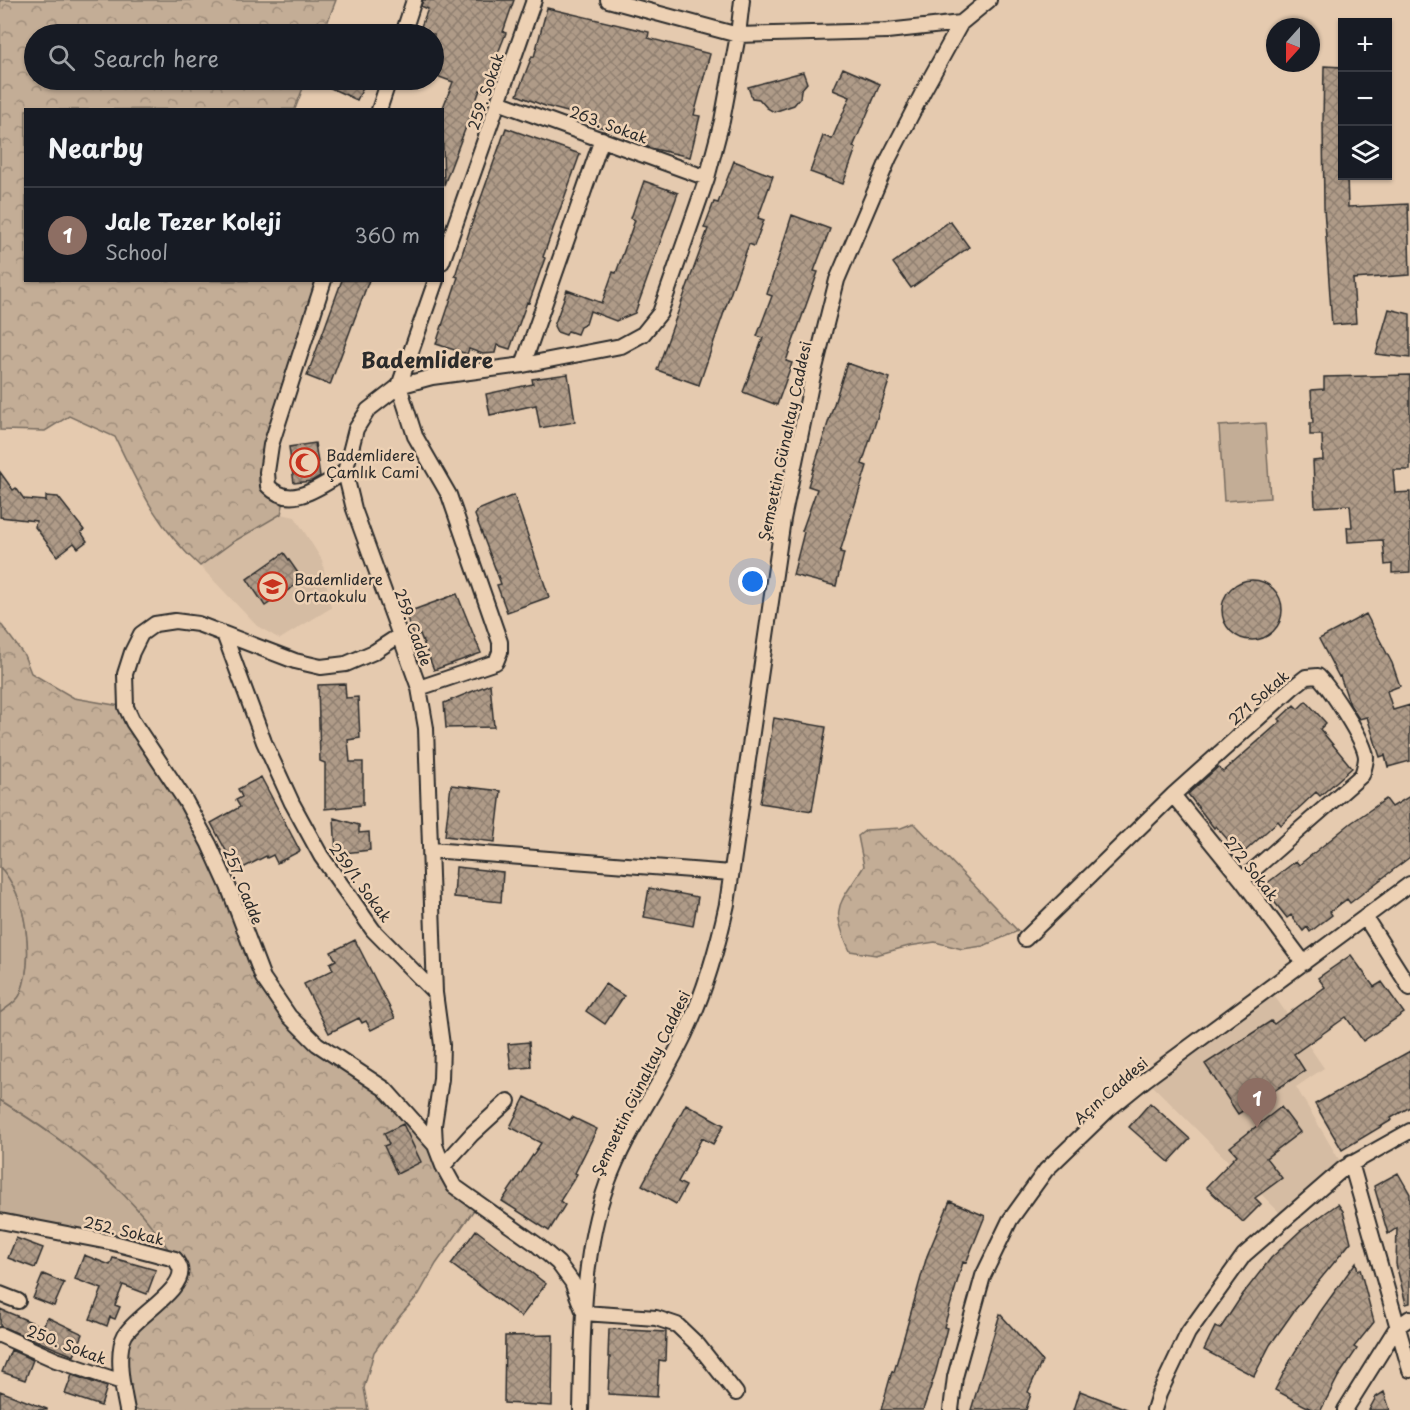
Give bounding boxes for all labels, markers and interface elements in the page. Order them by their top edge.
north arrow [1266,18,1320,72]
map controls [1338,18,1392,180]
button: + [1338,18,1392,72]
search box [24,24,444,90]
icon: search [45,41,78,74]
text: Search here [93,41,219,74]
street label: 259. Sokak [461,49,509,133]
button: − [1338,72,1392,126]
street label: 263. Sokak [566,99,652,149]
button: layers [1338,126,1392,180]
text: Nearby [48,128,143,167]
text: Jale Tezer Koleji [105,204,281,237]
text: 1 [63,220,72,250]
text: 360 m [354,220,420,250]
text: School [105,237,168,267]
street label: Şemsettin Günaltay Caddesi [752,339,816,543]
district label: Bademlidere [361,343,493,375]
place label: Bademlidere Çamlık Cami [326,443,419,483]
mosque icon: Bademlidere Çamlık Cami [289,447,321,479]
place label: Bademlidere Ortaokulu [294,567,383,607]
your location [738,567,767,596]
school or university icon: Bademlidere Ortaokulu [257,571,289,603]
street label: 259. Cadde [389,585,439,669]
street label: 271 Sokak [1222,664,1294,730]
street label: 272 Sokak [1219,831,1285,906]
street label: 259/1. Sokak [324,837,398,927]
street label: 257. Cadde [218,844,270,928]
street label: Şemsettin Günaltay Caddesi [585,986,695,1180]
street label: Açın Caddesi [1068,1051,1152,1129]
pin: 1 [1238,1078,1276,1128]
street label: 252. Sokak [81,1210,167,1251]
street label: 250. Sokak [24,1318,111,1370]

